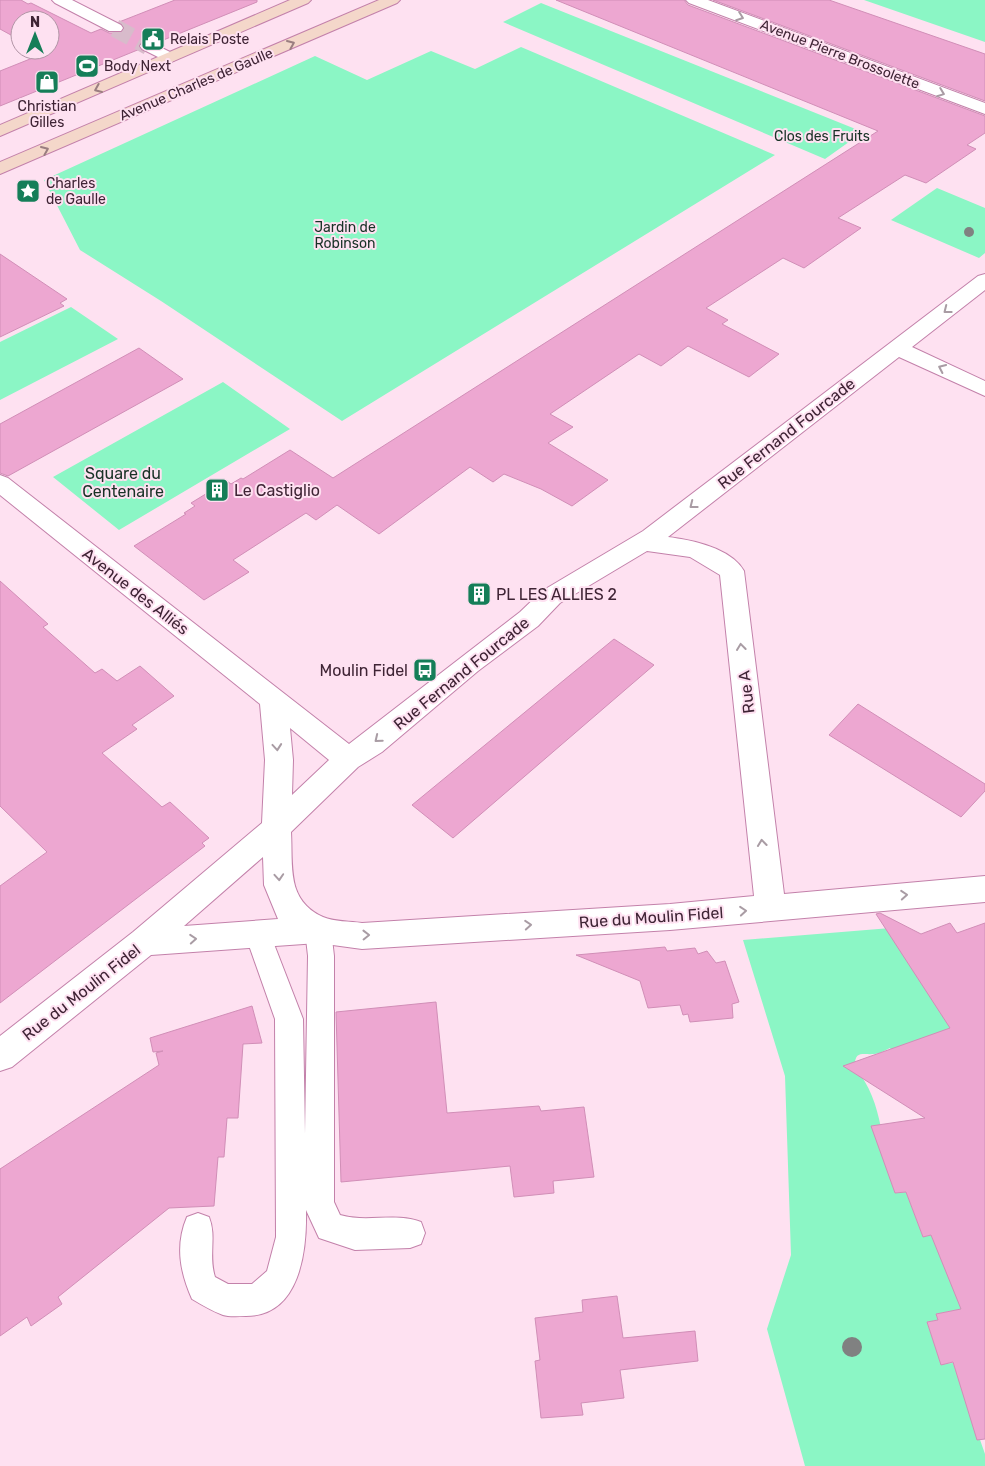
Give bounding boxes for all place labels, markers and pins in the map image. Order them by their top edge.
public building icon: Relais Poste [140,26,166,52]
place label: Relais Poste [170,31,250,48]
sports icon: Body Next [74,53,100,79]
place label: Body Next [104,58,171,75]
shop icon: Christian Gilles [34,69,60,95]
place label: Christian Gilles [18,98,76,131]
place label: Charles de Gaulle [46,175,106,208]
place icon: Charles de Gaulle [15,178,41,204]
building icon: Le Castiglio [204,477,230,503]
place label: Le Castiglio [234,481,320,500]
building icon: PL LES ALLIES 2 [466,581,492,607]
place label: PL LES ALLIES 2 [496,585,617,604]
bus stop icon: Moulin Fidel [412,657,438,683]
place label: Moulin Fidel [320,661,408,680]

